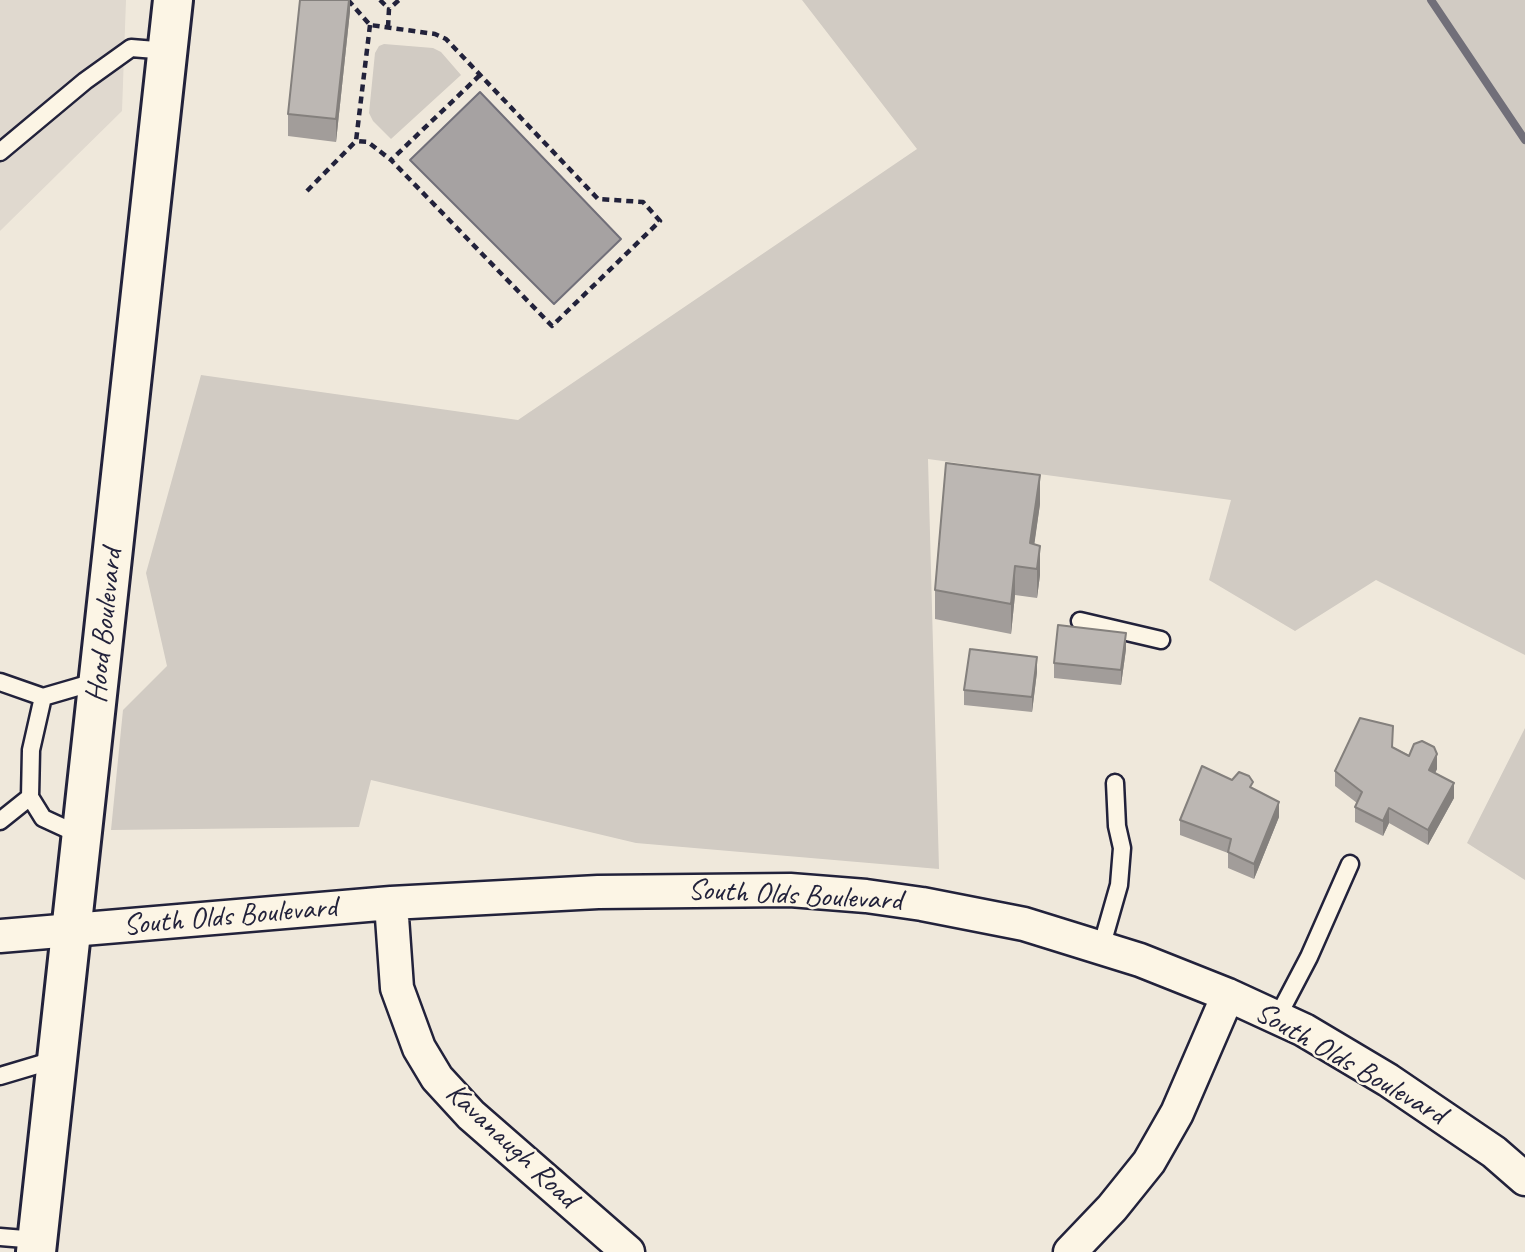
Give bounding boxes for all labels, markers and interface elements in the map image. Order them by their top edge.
street label: Hood Boulevard [79,547,131,705]
street label: South Olds Boulevard [687,872,903,920]
street label: South Olds Boulevard [122,890,338,944]
street label: South Olds Boulevard [1248,995,1452,1133]
street label: Kavanaugh Road [438,1076,584,1216]

